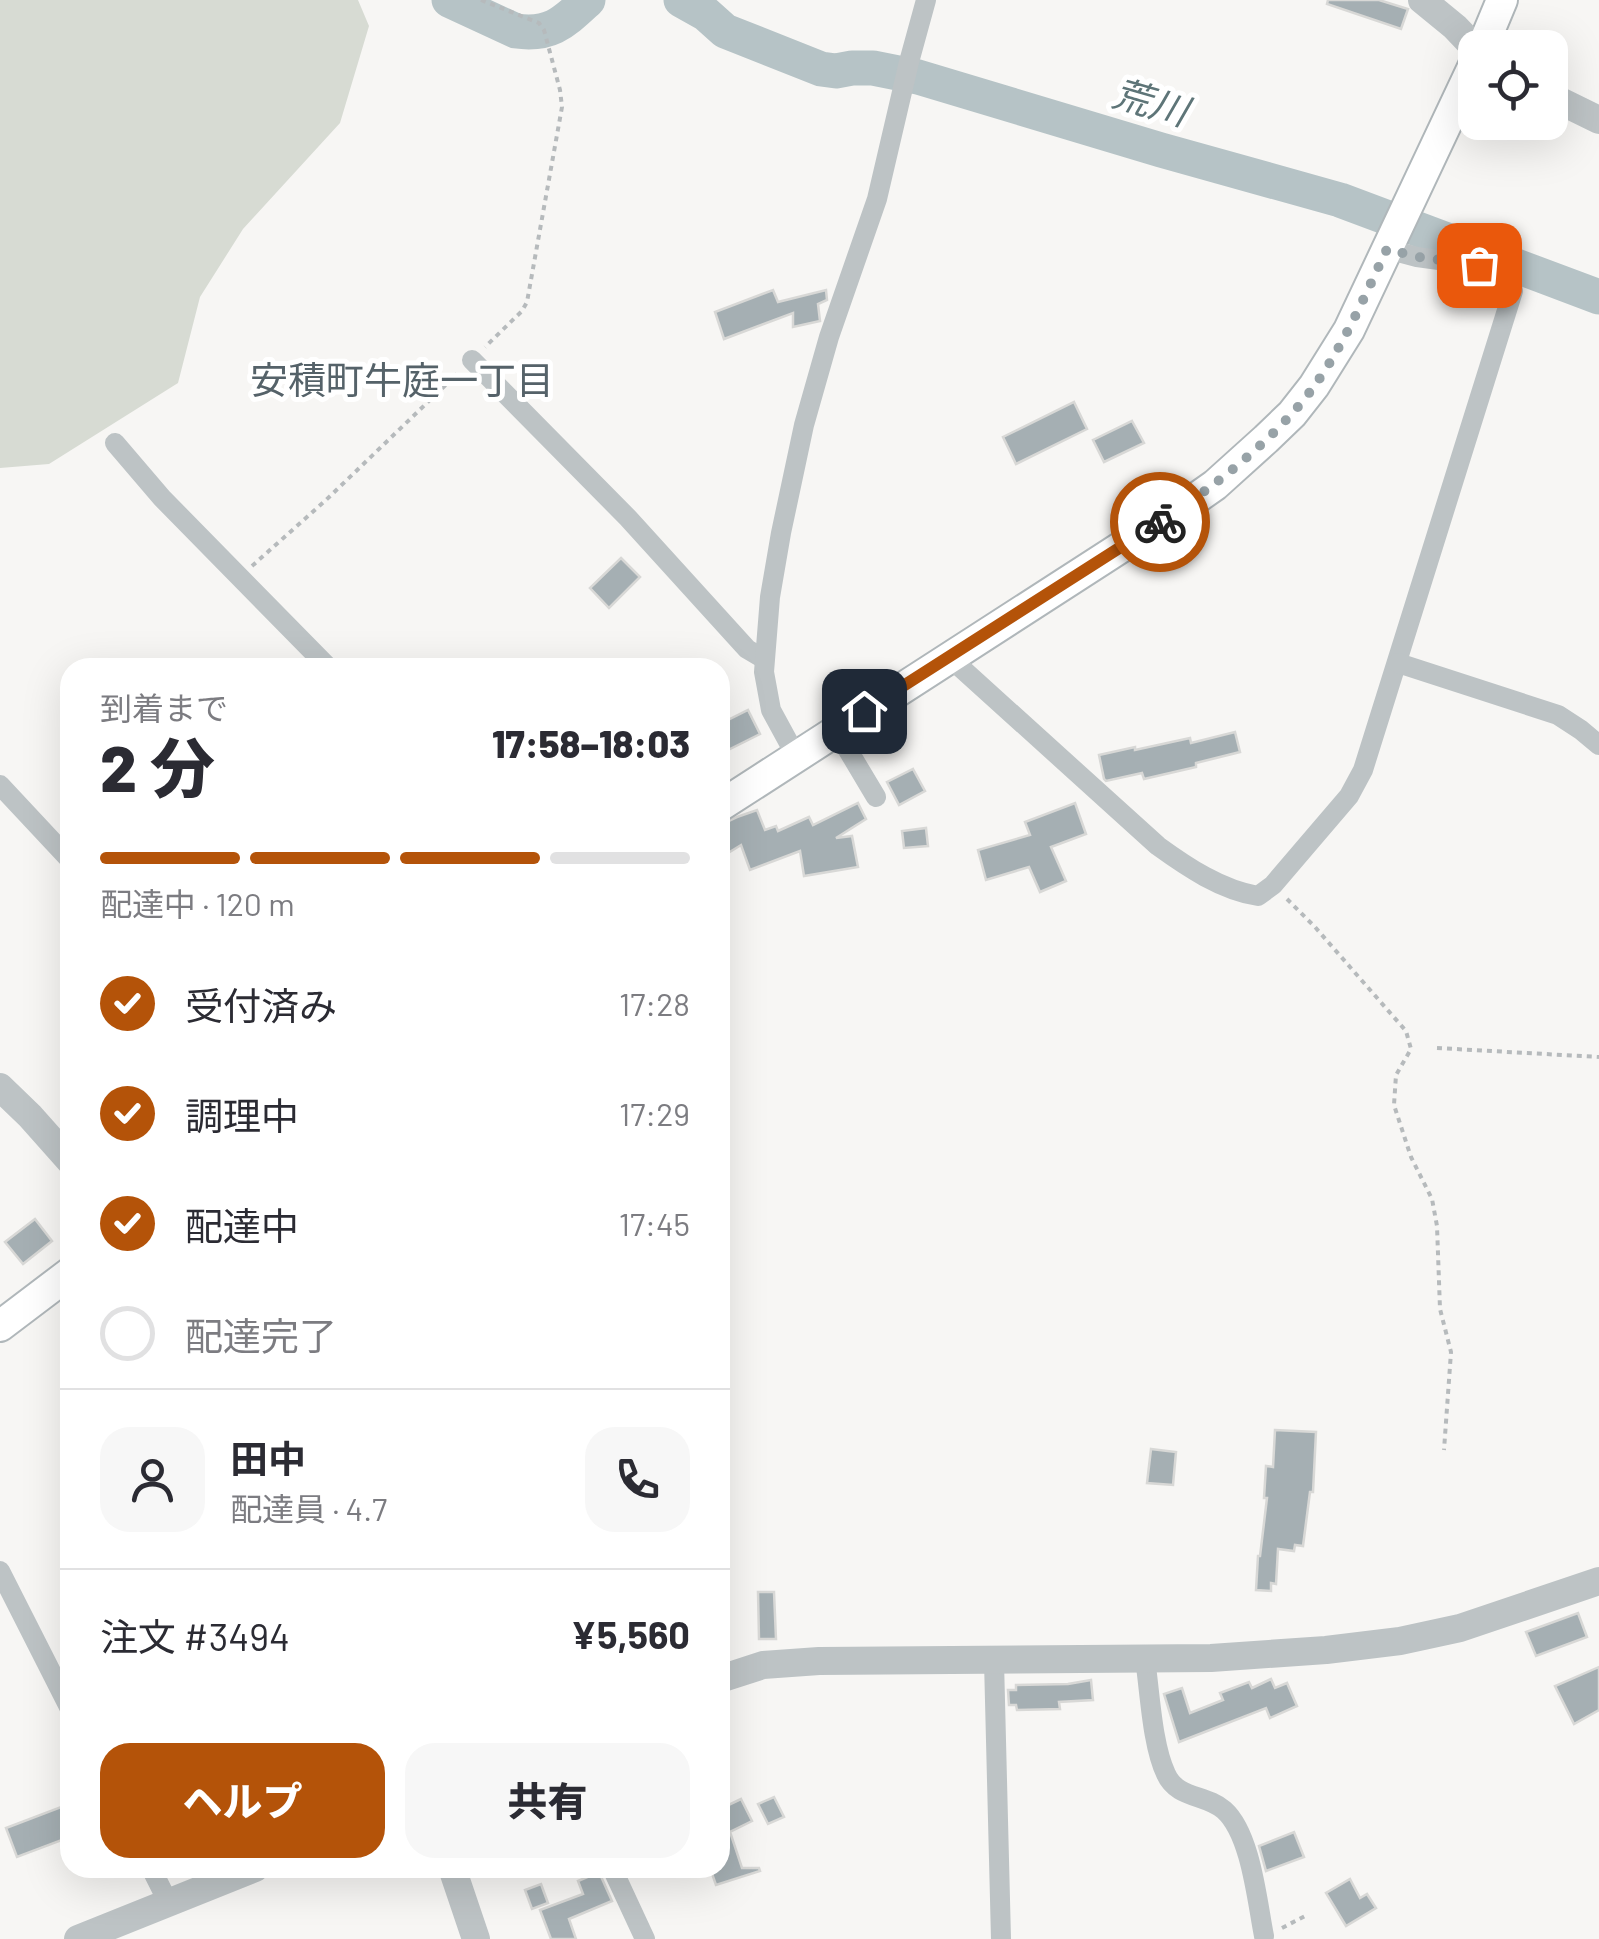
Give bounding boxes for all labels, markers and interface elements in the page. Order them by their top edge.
map controls [1458,30,1568,140]
button: locate [1458,30,1568,140]
water label: 荒川 [1108,68,1198,135]
pin [1437,223,1522,308]
icon: bag [1452,238,1507,293]
district label: 安積町牛庭一丁目 [250,356,554,402]
courier [1110,472,1210,572]
icon: bike [1133,495,1188,550]
pin [822,669,907,754]
icon: home [837,684,892,739]
text: 到着まで [100,688,228,726]
text: 17:58–18:03 [492,720,690,766]
text: 2 分 [100,727,215,805]
text: 配達中 · 120 m [100,884,295,922]
icon: check [100,976,155,1031]
text: 受付済み [185,982,337,1028]
text: 17:28 [619,984,690,1022]
icon: check [100,1086,155,1141]
text: 調理中 [185,1092,299,1138]
text: 17:29 [619,1094,690,1132]
icon: check [100,1196,155,1251]
text: 配達中 [185,1202,299,1248]
text: 17:45 [619,1204,690,1242]
text: 配達完了 [185,1312,337,1358]
button: person [100,1427,205,1532]
button: phone [585,1427,690,1532]
text: 田中 [230,1435,306,1481]
text: 配達員 · 4.7 [230,1489,387,1527]
text: ¥5,560 [571,1611,690,1657]
text: 注文 #3494 [100,1613,290,1659]
button: ヘルプ [100,1743,385,1858]
button: 共有 [405,1743,690,1858]

